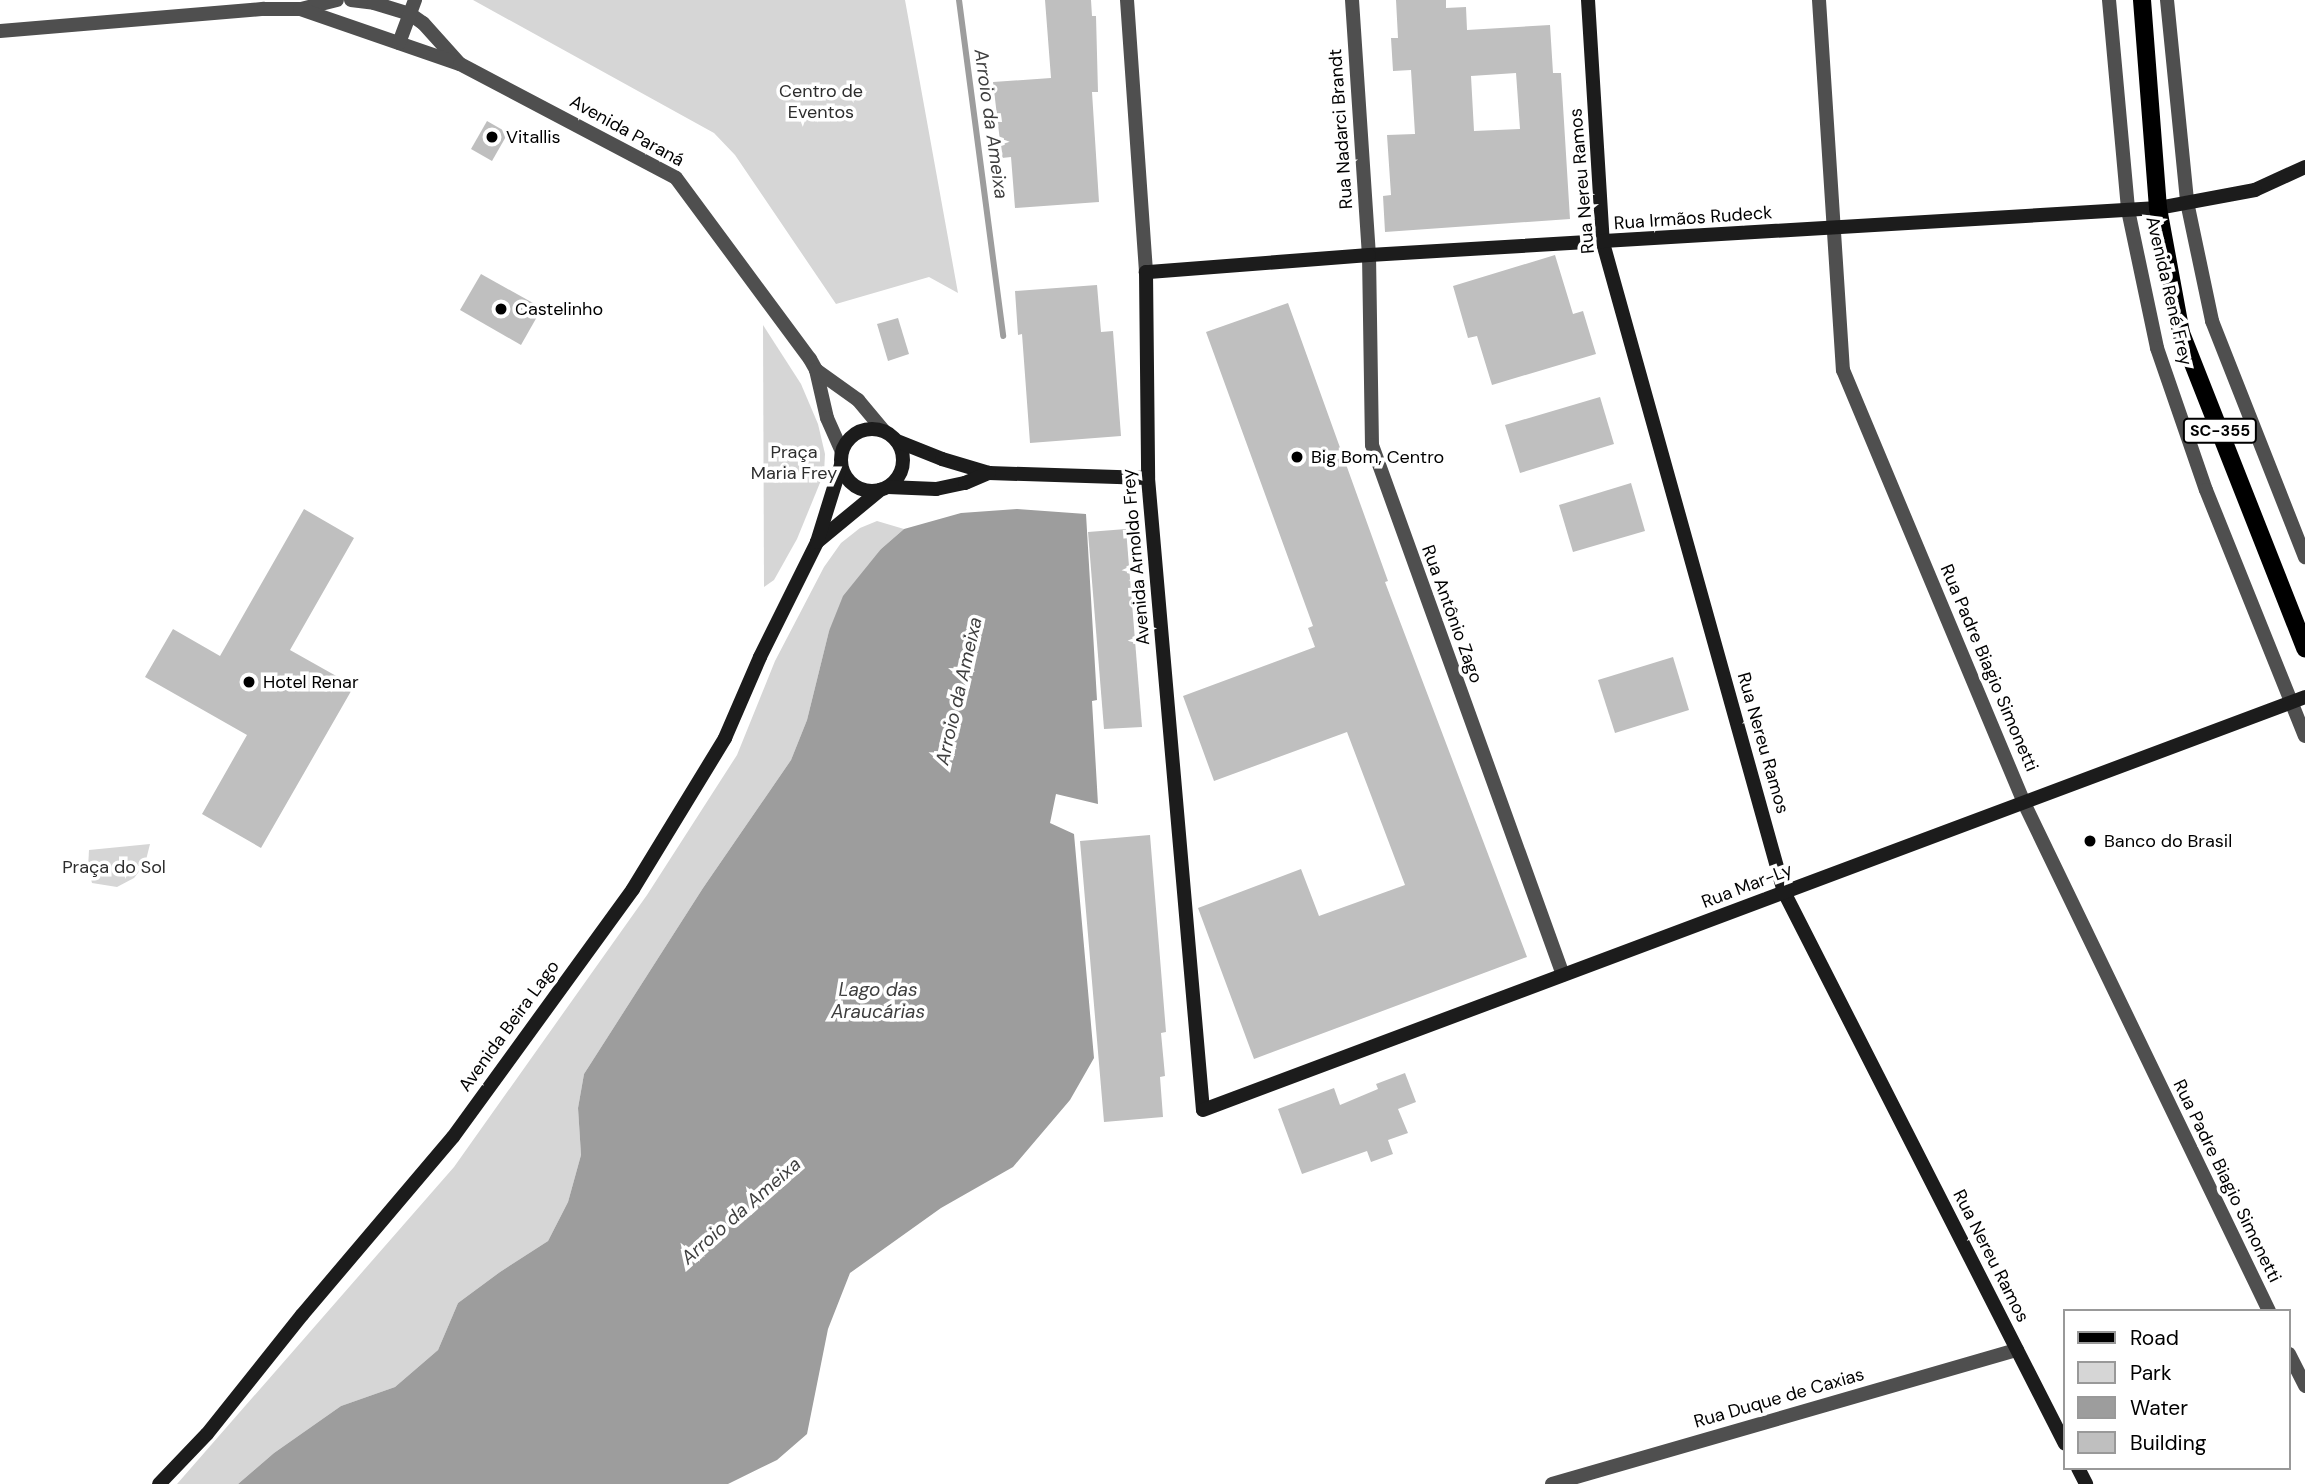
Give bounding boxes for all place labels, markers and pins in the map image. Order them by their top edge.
place label: Vitallis [506,126,561,148]
marker: Vitallis [484,129,500,145]
place label: Castelinho [515,298,603,320]
marker: Castelinho [493,301,509,317]
place label: Big Bom, Centro [1311,446,1444,468]
marker: Big Bom, Centro [1289,449,1305,465]
place label: Hotel Renar [263,671,359,693]
marker: Hotel Renar [241,674,257,690]
place label: Banco do Brasil [2104,830,2232,852]
marker: Banco do Brasil [2082,833,2098,849]

